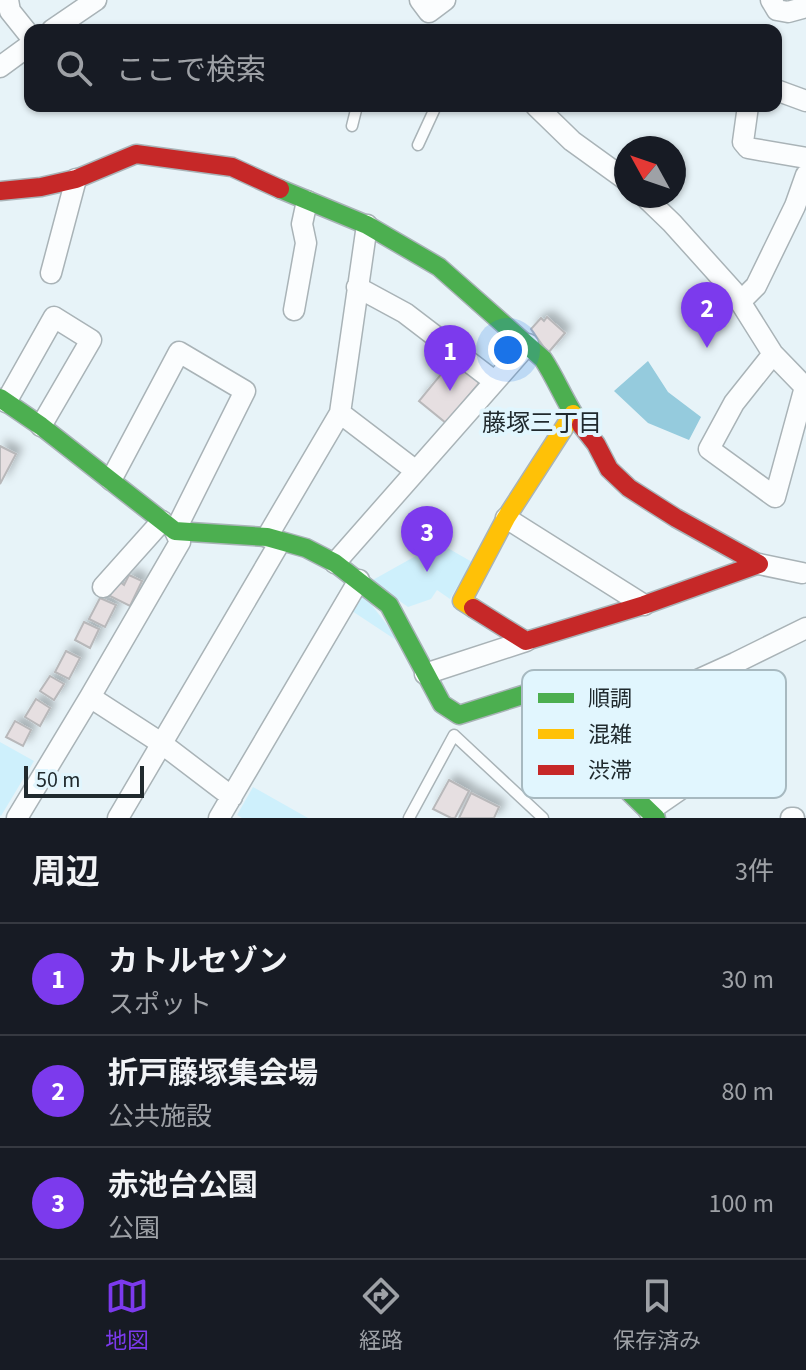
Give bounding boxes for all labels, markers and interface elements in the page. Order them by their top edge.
search box [24,24,782,112]
icon: search [52,46,96,90]
text: ここで検索 [116,49,266,92]
north arrow [614,136,686,208]
pin: 2 [681,282,733,348]
pin: 1 [424,325,476,391]
your location [488,330,528,370]
district label: 藤塚三丁目 [482,406,602,441]
pin: 3 [401,506,453,572]
legend [522,670,786,798]
text: 順調 [588,683,632,715]
text: 混雑 [588,719,632,751]
text: 渋滞 [588,755,632,787]
scale bar [24,762,144,798]
text: 50 m [36,764,81,796]
text: 周辺 [32,848,100,897]
text: 3件 [735,853,774,890]
text: カトルセゾン [108,940,288,983]
text: 1 [51,961,65,998]
text: 30 m [721,961,774,998]
text: スポット [108,986,212,1023]
text: 折戸藤塚集会場 [108,1052,318,1095]
text: 2 [51,1073,65,1110]
text: 80 m [721,1073,774,1110]
text: 公共施設 [108,1098,212,1135]
text: 赤池台公園 [108,1164,258,1207]
text: 3 [51,1185,65,1222]
text: 100 m [708,1185,774,1222]
text: 公園 [108,1210,160,1247]
tab: 地図 [105,1274,149,1357]
tab: 経路 [359,1274,403,1357]
tab: 保存済み [613,1274,701,1357]

